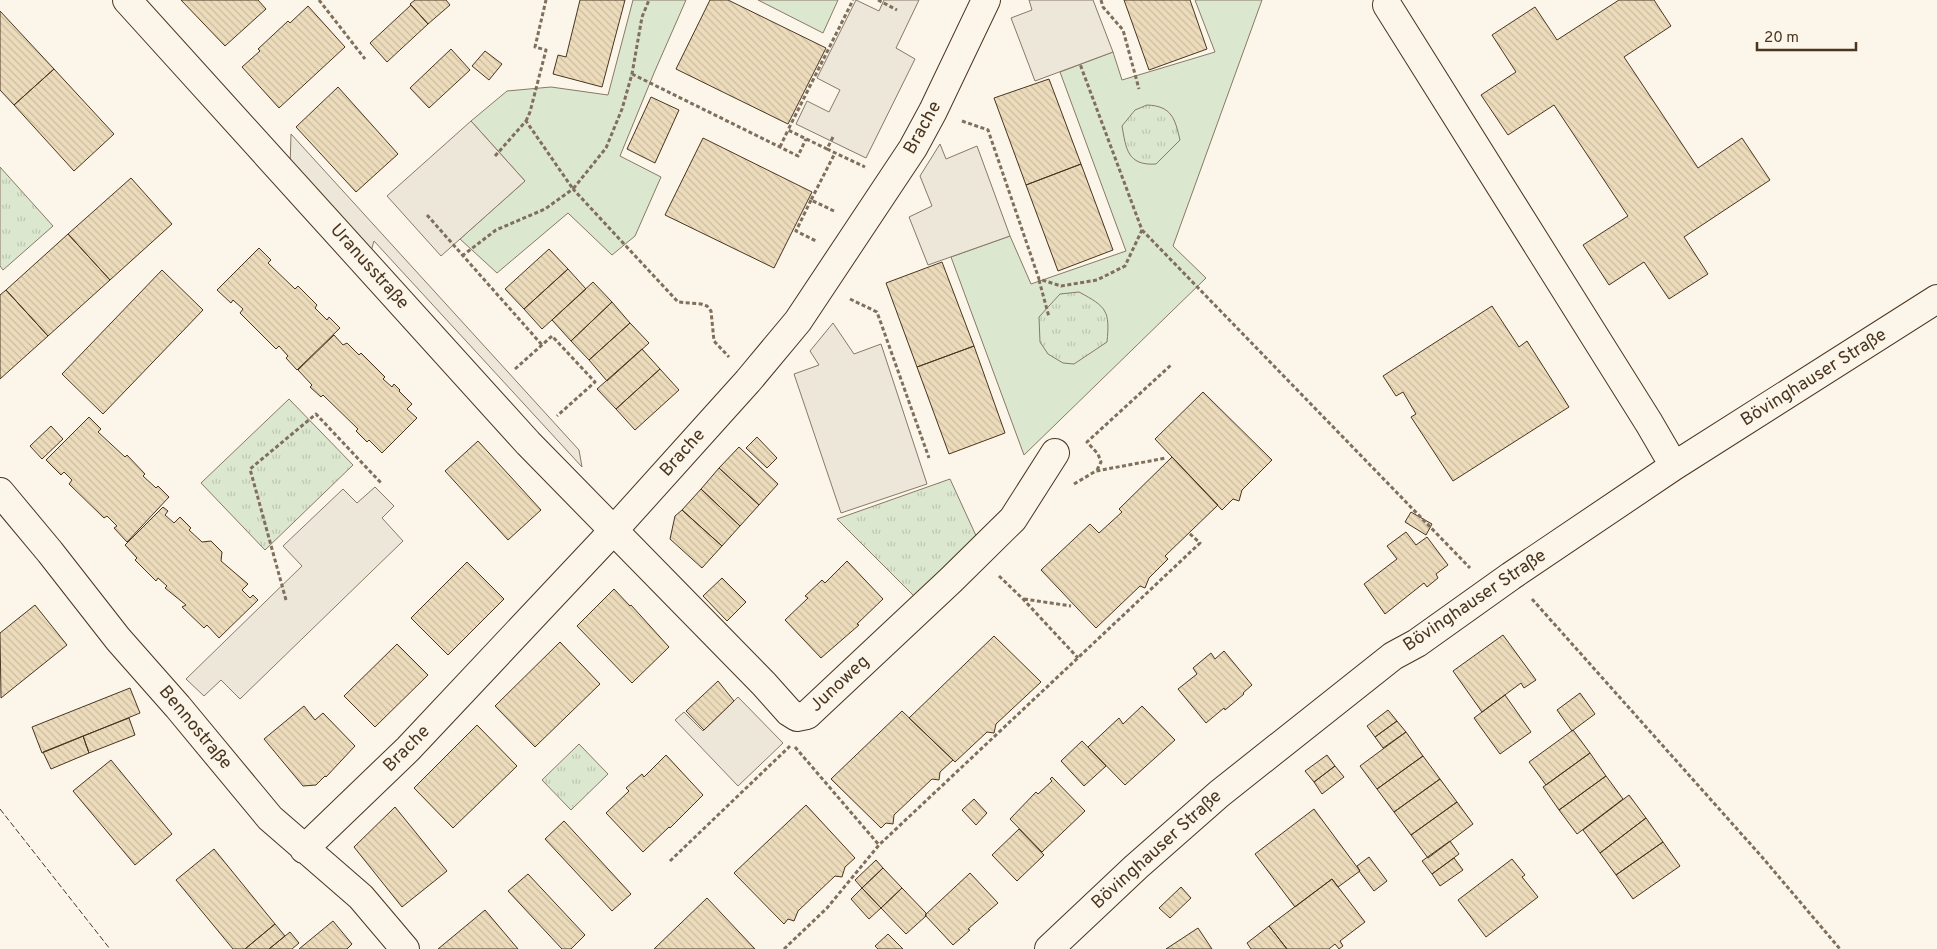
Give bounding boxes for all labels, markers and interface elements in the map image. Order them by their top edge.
scale bar [1757,20,1856,52]
text: 20 m [1764,29,1799,48]
street label: Brache [899,97,947,159]
street label: Uranusstraße [324,219,414,315]
street label: Bövinghauser Straße [1737,324,1891,432]
street label: Brache [655,424,711,482]
street label: Bövinghauser Straße [1399,545,1551,657]
street label: Junoweg [805,651,875,717]
street label: Bennostraße [153,681,237,775]
street label: Brache [379,721,435,777]
street label: Bövinghauser Straße [1087,785,1227,915]

